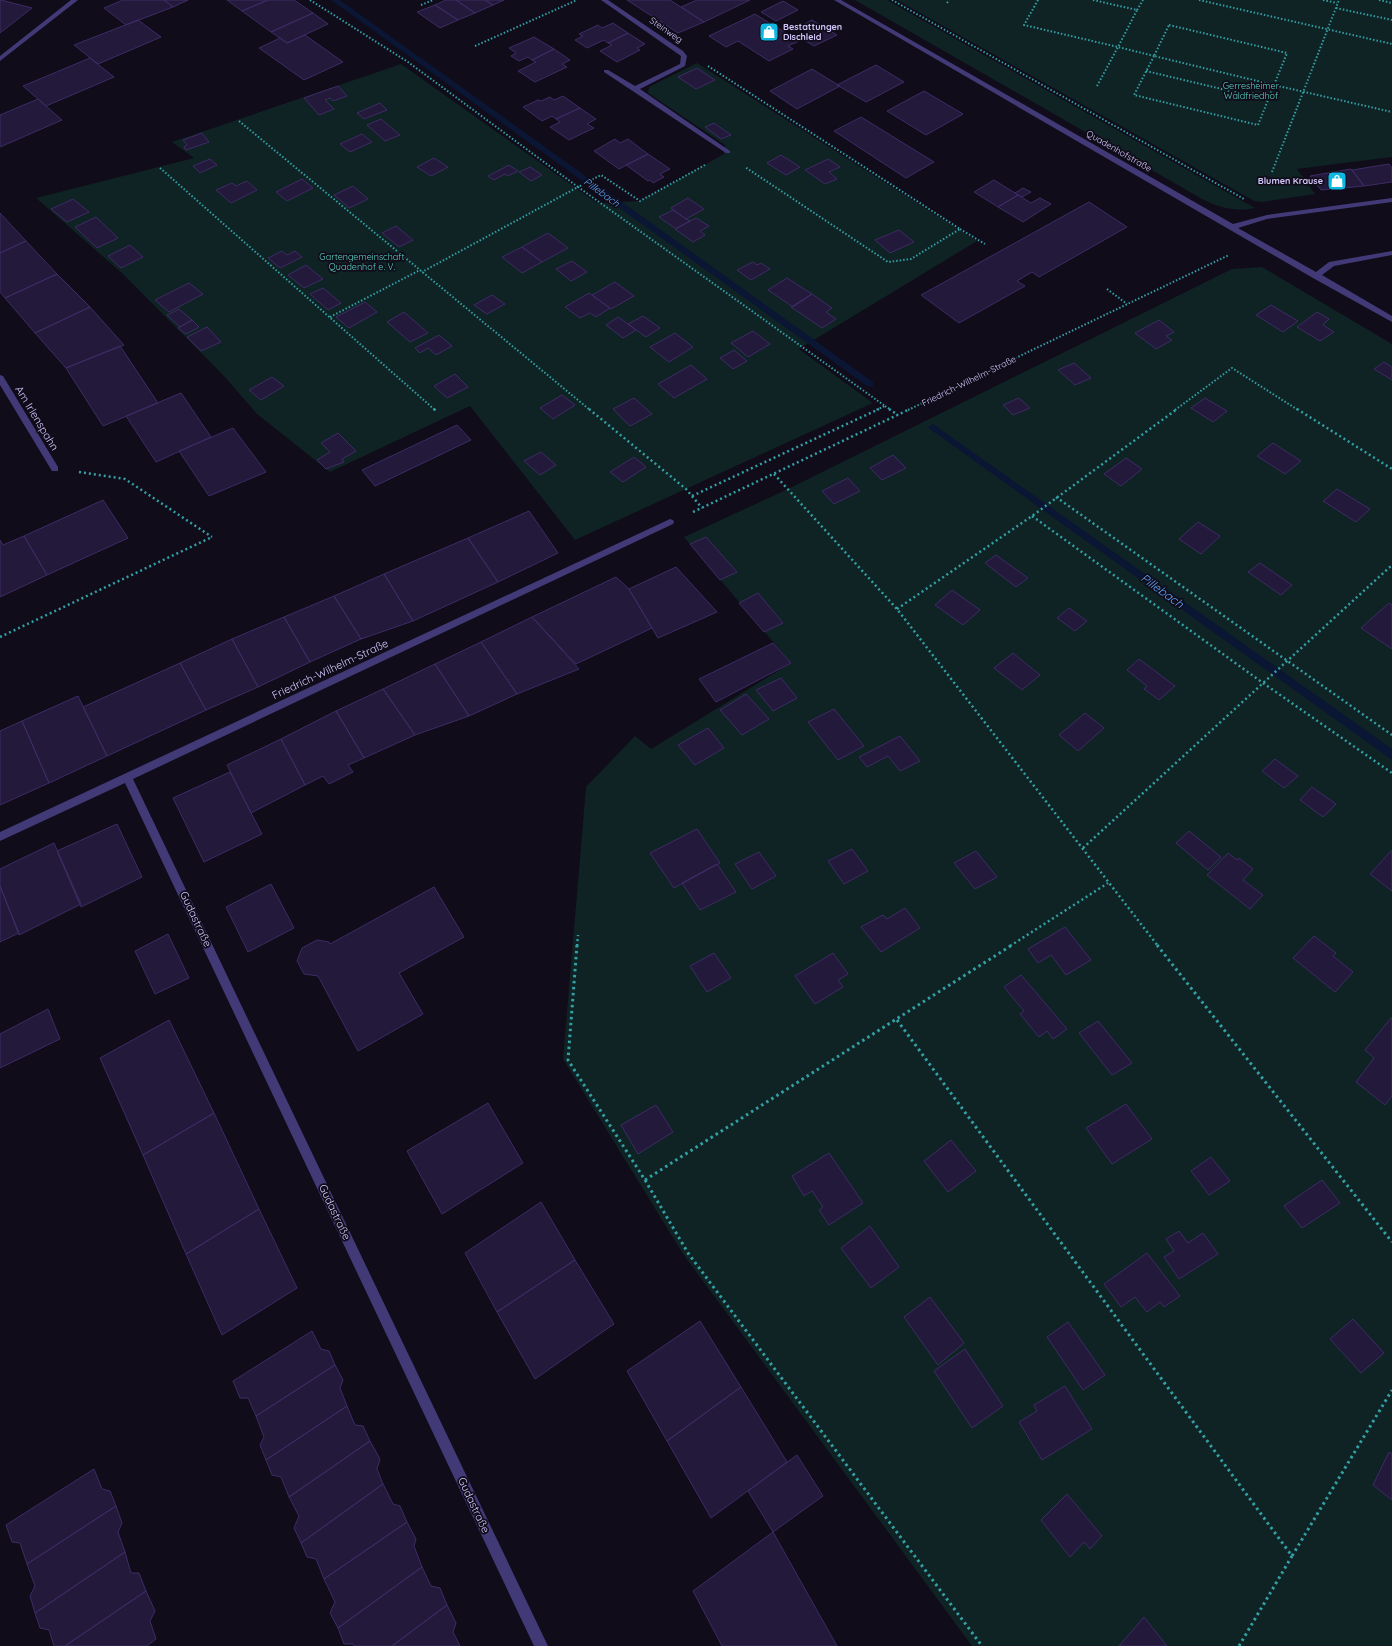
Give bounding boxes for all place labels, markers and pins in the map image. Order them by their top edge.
shop icon: Bestattungen Dischleid [758,21,780,43]
place label: Bestattungen Dischleid [783,21,842,42]
shop icon: Blumen Krause [1326,170,1348,192]
place label: Blumen Krause [1258,175,1323,186]

